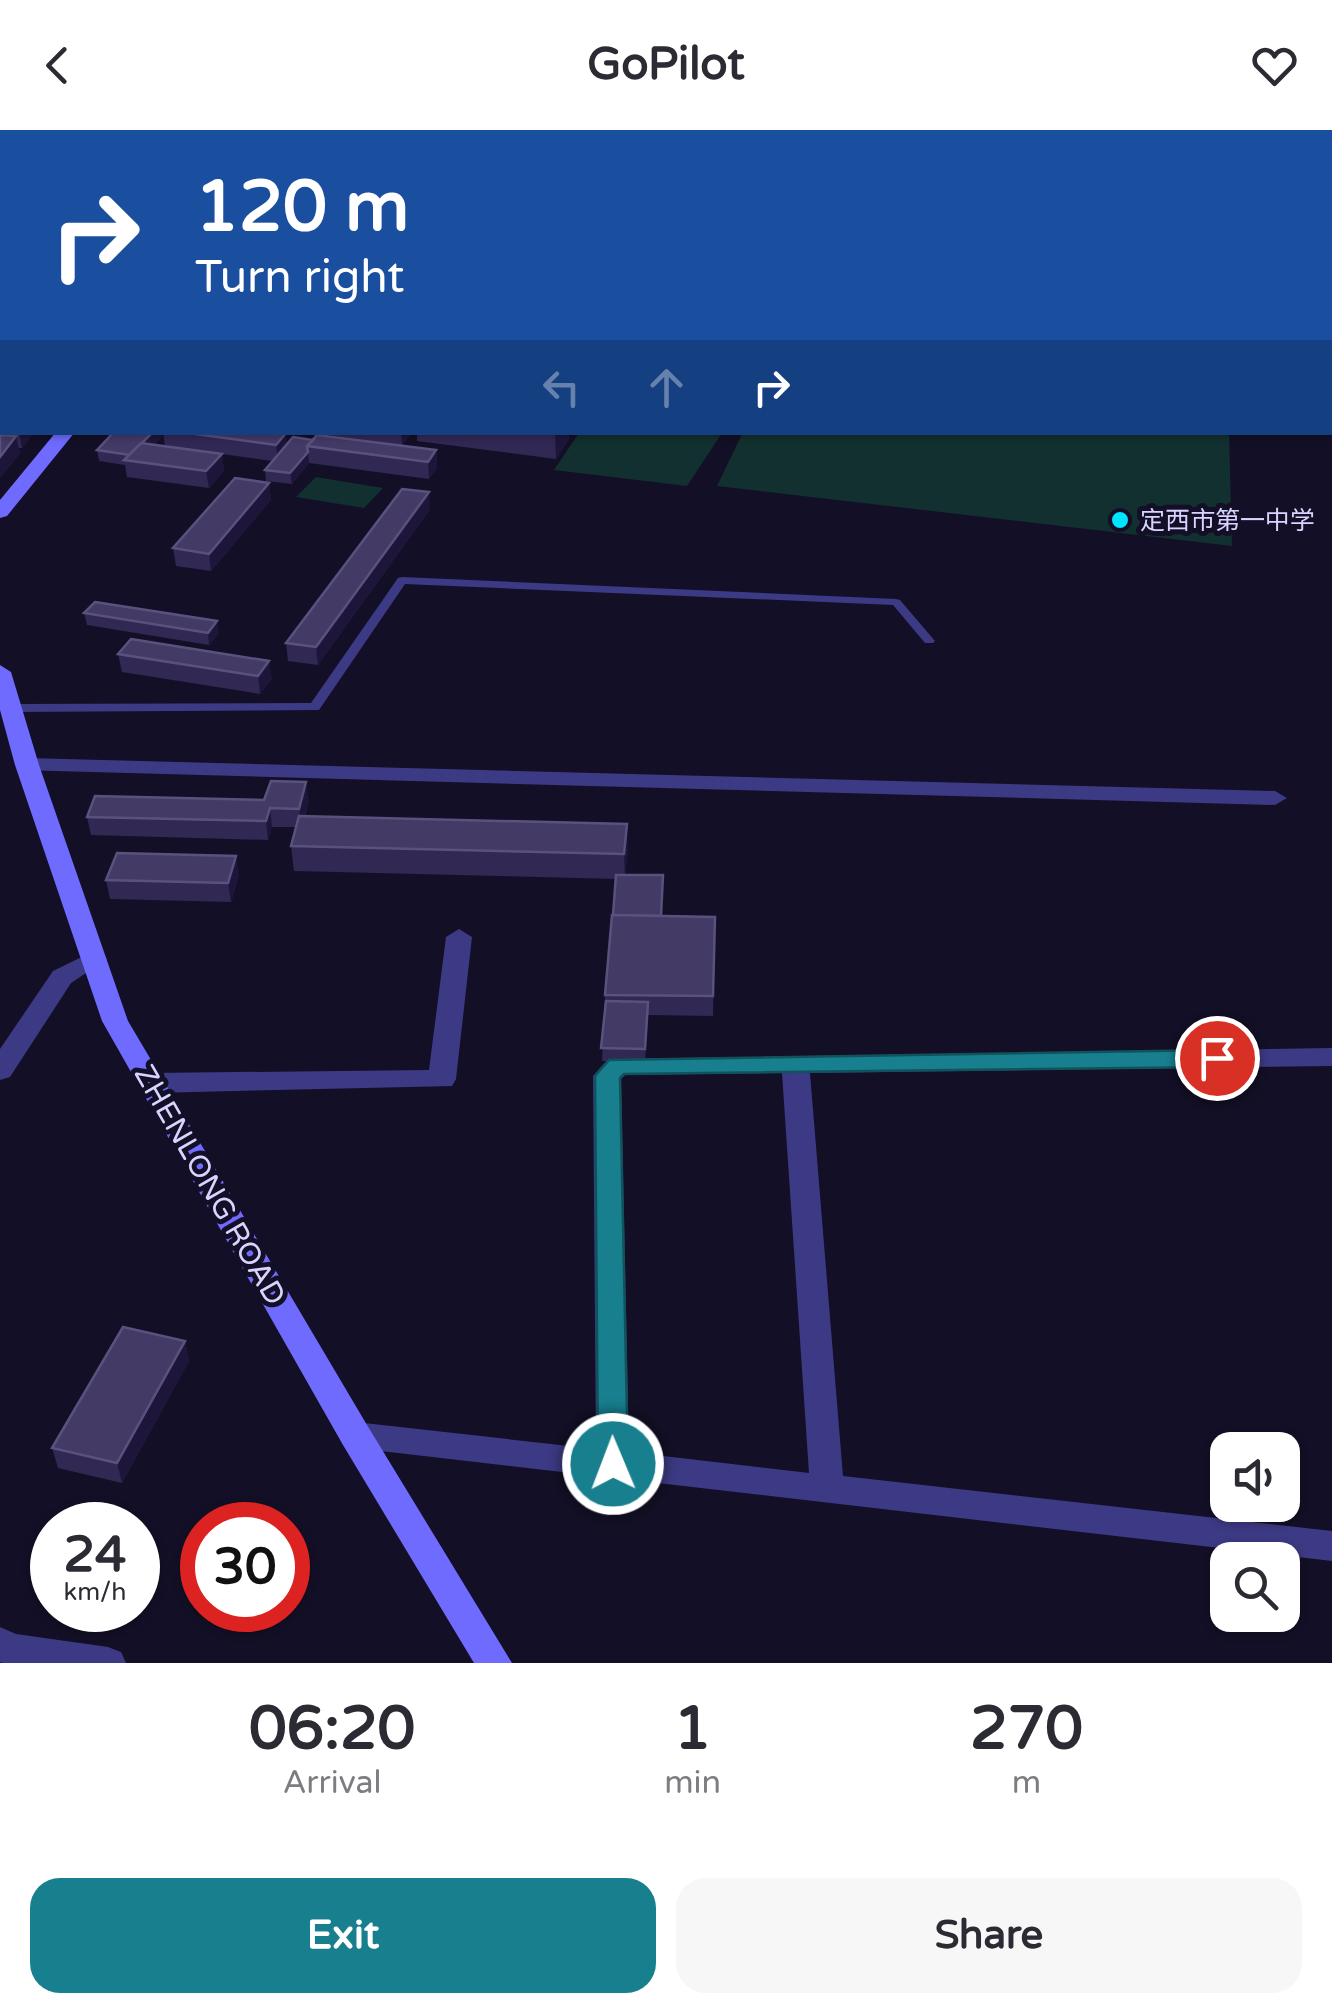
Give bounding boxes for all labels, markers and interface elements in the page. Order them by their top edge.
icon: back [30,38,85,93]
text: GoPilot [587,38,745,92]
icon: heart [1247,38,1302,93]
text: 120 m [195,166,409,250]
icon: right [30,170,160,300]
text: Turn right [195,251,404,305]
icon: left [534,360,589,415]
icon: ahead [639,360,694,415]
icon: right [744,360,799,415]
place label: 定西市第一中学 [1140,506,1315,536]
marker: 定西市第一中学 [1109,509,1131,531]
pin [1175,1016,1260,1101]
icon: arrive [1190,1031,1245,1086]
street label: ZHENLONG ROAD [126,1058,293,1312]
position arrow [561,1412,665,1516]
map controls [1210,1432,1300,1632]
button: sound [1210,1432,1300,1522]
speed limit sign: 30 [180,1502,310,1632]
text: 24 [64,1525,126,1585]
button: search [1210,1542,1300,1632]
text: km/h [64,1577,126,1607]
text: 06:20 [249,1693,415,1765]
text: 1 [674,1693,711,1765]
text: 270 [970,1693,1083,1765]
text: Arrival [283,1764,382,1802]
text: min [664,1764,721,1802]
text: m [1012,1764,1041,1802]
button: Exit [30,1878,656,1993]
button: Share [676,1878,1302,1993]

